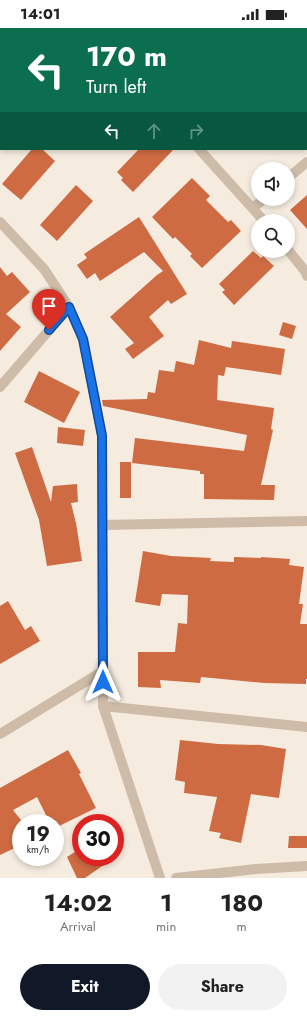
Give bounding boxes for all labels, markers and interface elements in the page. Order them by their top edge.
text: 14:01 [20,3,61,25]
text: 170 m [86,36,167,77]
icon: left [20,44,72,96]
text: Turn left [86,74,146,100]
icon: left [101,120,123,142]
icon: ahead [143,120,165,142]
icon: right [185,120,207,142]
map controls [251,162,295,258]
button: sound [251,162,295,206]
button: search [251,214,295,258]
pin [32,289,66,330]
icon: arrive [38,295,60,317]
position arrow [82,661,124,703]
speed limit sign: 30 [72,814,124,866]
text: 19 [26,820,50,849]
text: km/h [27,842,49,857]
text: 14:02 [44,885,112,920]
text: 1 [160,885,172,920]
text: 180 [220,885,263,920]
text: Arrival [60,917,96,936]
text: min [156,917,176,936]
text: m [237,917,247,936]
button: Exit [20,964,150,1010]
button: Share [158,964,287,1010]

